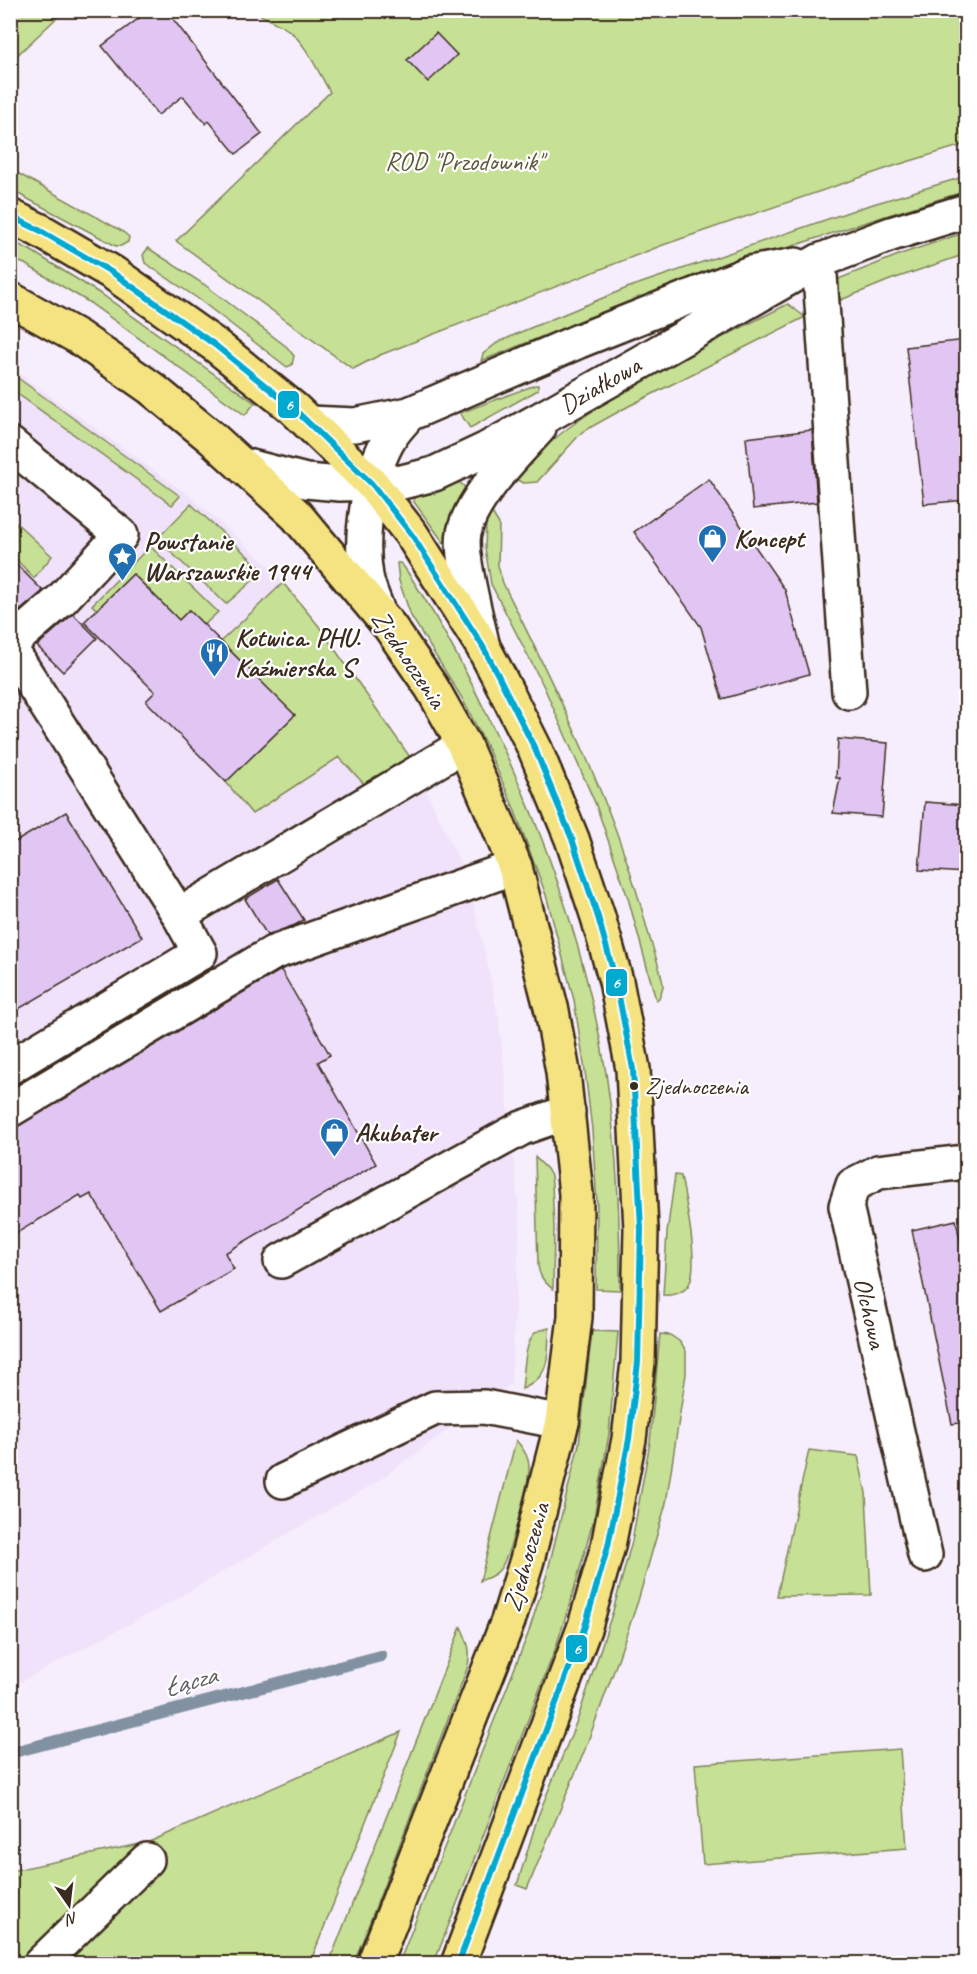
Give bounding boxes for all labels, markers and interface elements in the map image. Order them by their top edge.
park label: ROD "Przodownik" [385,145,548,178]
street label: Działkowa [554,348,648,421]
line badge: 6 [277,390,300,419]
text: 6 [285,395,294,415]
shop icon: Koncept [697,522,729,564]
place label: Koncept [734,522,806,555]
place label: Powstanie Warszawskie 1944 [144,525,314,588]
place icon: Powstanie Warszawskie 1944 [107,540,139,582]
street label: Zjednoczenia [364,604,455,716]
place label: Kotwica. PHU. Kaźmierska S [235,621,361,684]
restaurant icon: Kotwica. PHU. Kaźmierska S [198,636,230,678]
line badge: 6 [605,968,628,997]
text: 6 [612,973,621,993]
place label: Zjednoczenia [645,1071,749,1101]
marker: Zjednoczenia [628,1080,640,1092]
shop icon: Akubater [318,1116,350,1158]
place label: Akubater [355,1116,439,1149]
street label: Olchowa [846,1274,894,1353]
street label: Zjednoczenia [495,1497,558,1615]
line badge: 6 [565,1634,588,1663]
text: 6 [573,1639,582,1659]
water label: Łącza [160,1657,222,1704]
north arrow [39,1875,99,1935]
text: N [62,1908,80,1930]

